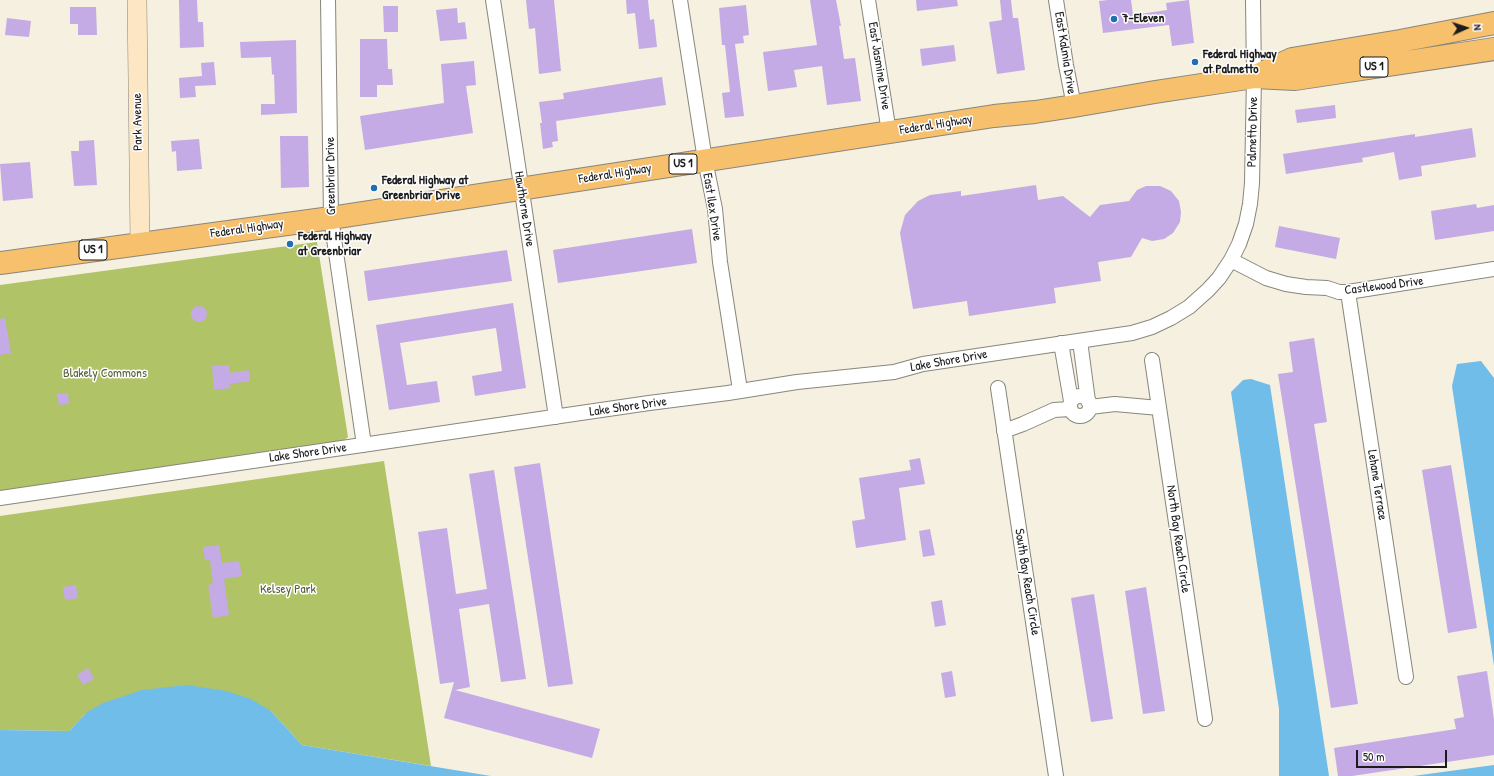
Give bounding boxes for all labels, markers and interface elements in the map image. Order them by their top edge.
north arrow [1446,8,1486,48]
street label: East Kalmia Drive [1051,11,1079,95]
place label: 7-Eleven [1122,11,1164,27]
marker: 7-Eleven [1109,14,1119,24]
street label: East Jasmine Drive [864,21,894,111]
text: N [1471,24,1485,31]
place label: Federal Highway at Palmetto [1203,47,1277,78]
marker: Federal Highway at Palmetto [1190,57,1200,67]
road number: US 1 [1360,57,1388,77]
street label: Park Avenue [130,93,146,151]
street label: Palmetto Drive [1245,97,1261,167]
street label: Federal Highway [898,112,974,138]
street label: Greenbriar Drive [323,137,339,215]
road number: US 1 [669,154,697,174]
street label: Federal Highway [577,161,653,187]
street label: Hawthorne Drive [510,170,538,248]
street label: East Ilex Drive [699,172,725,242]
place label: Federal Highway at Greenbriar Drive [382,173,468,204]
marker: Federal Highway at Greenbriar Drive [369,183,379,193]
street label: Federal Highway [209,216,285,242]
place label: Federal Highway at Greenbriar [298,229,372,260]
marker: Federal Highway at Greenbriar [285,239,295,249]
road number: US 1 [79,240,107,260]
street label: Castlewood Drive [1344,273,1424,299]
street label: Lake Shore Drive [909,347,989,375]
park label: Blakely Commons [63,366,147,382]
street label: Lake Shore Drive [588,394,668,420]
street label: Lake Shore Drive [268,440,348,466]
street label: Lehane Terrace [1364,449,1390,521]
street label: North Bay Reach Circle [1163,484,1193,594]
street label: South Bay Reach Circle [1011,528,1043,636]
park label: Kelsey Park [260,582,316,598]
scale bar [1358,742,1449,768]
text: 50 m [1363,748,1384,765]

